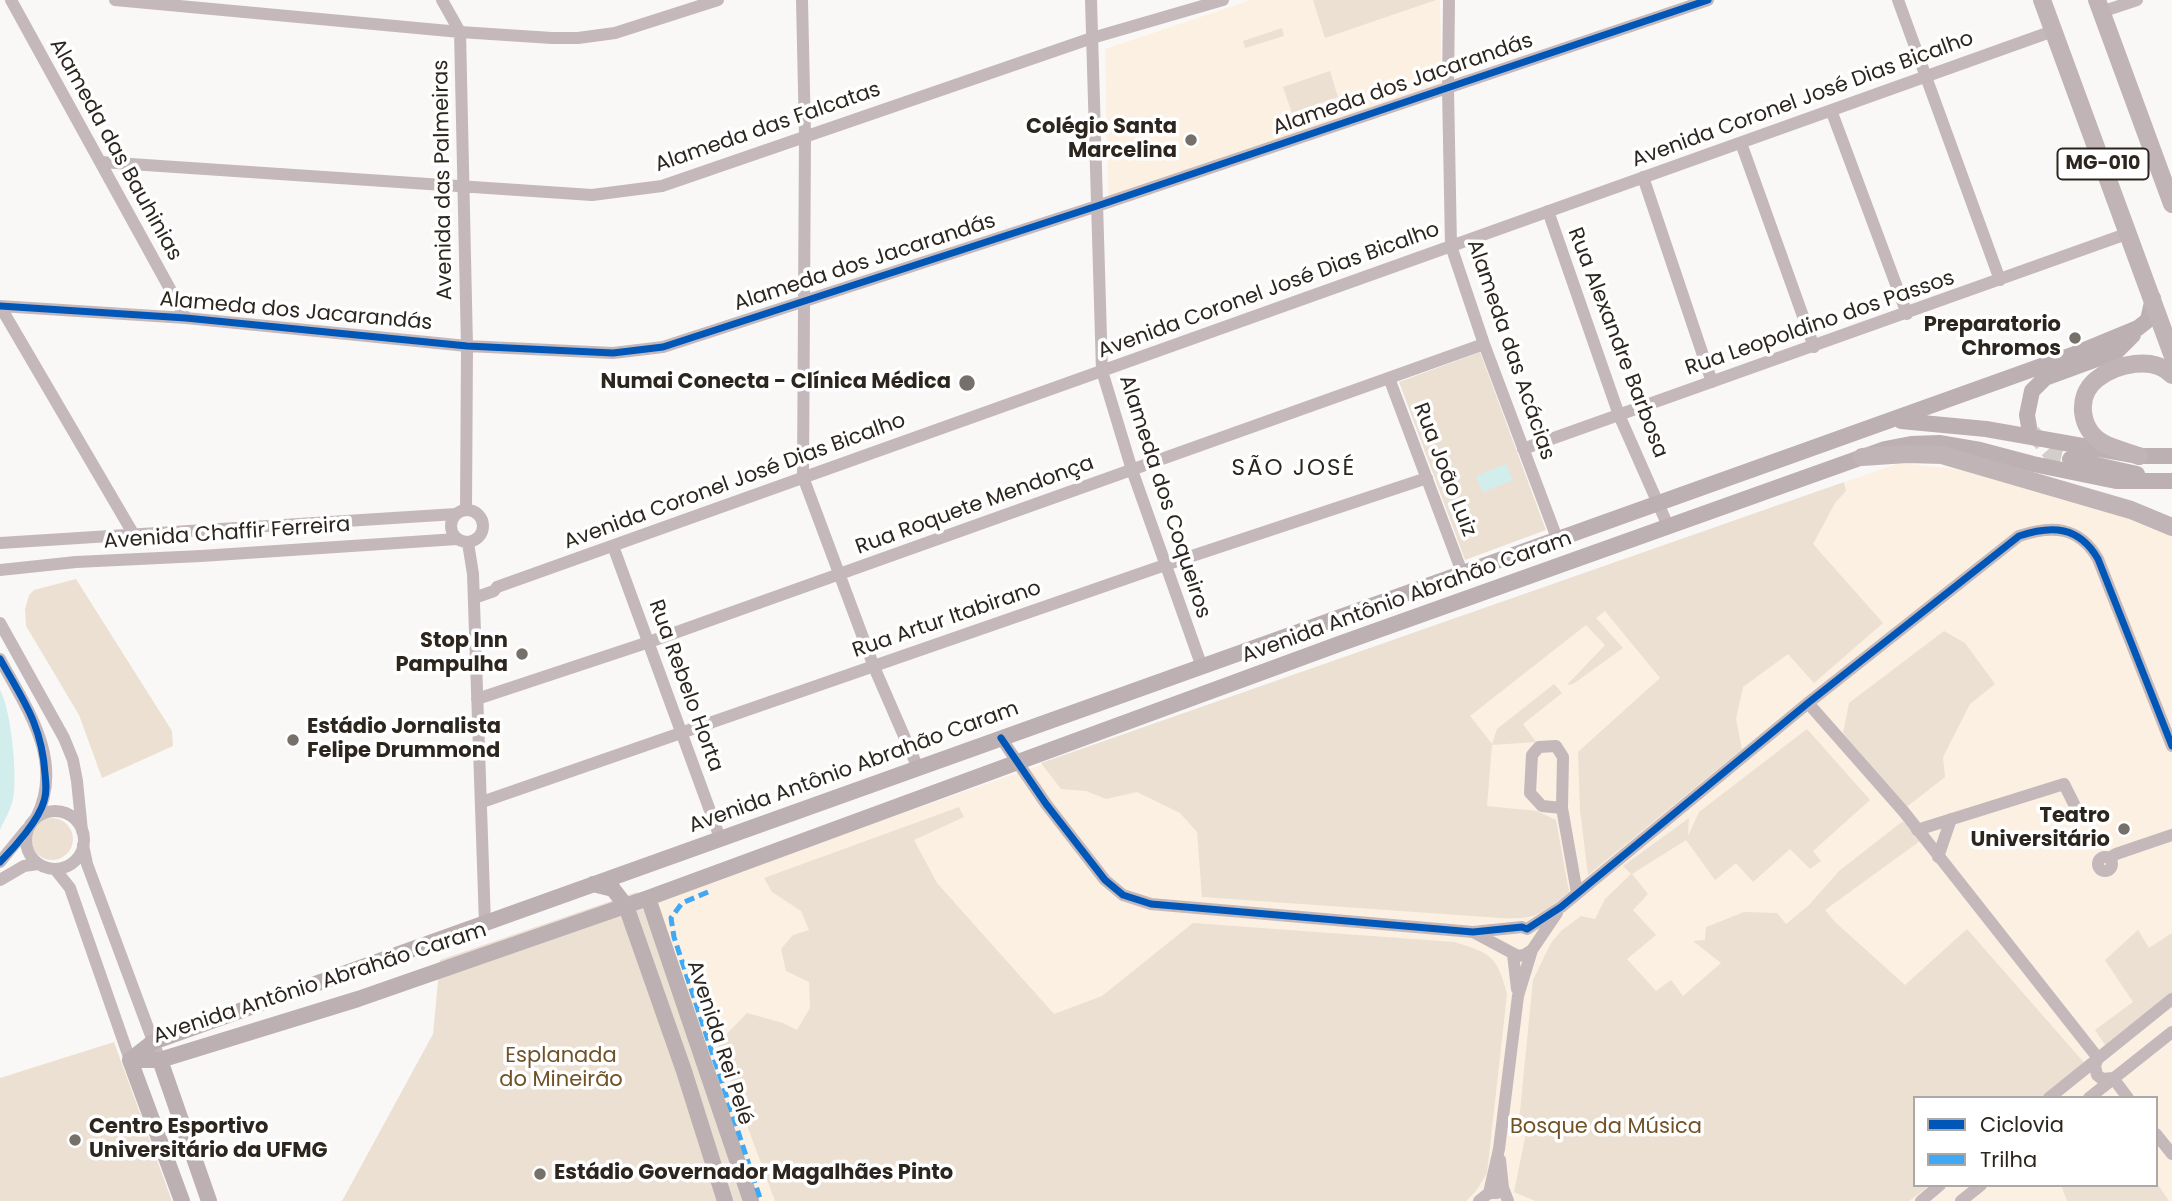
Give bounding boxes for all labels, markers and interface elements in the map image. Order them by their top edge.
street label: Avenida Coronel José Dias Bicalho [1629,26,1977,174]
street label: Alameda dos Jacarandás [1270,29,1536,141]
street label: Alameda das Bauhinias [43,35,187,265]
street label: Avenida das Palmeiras [429,59,459,301]
street label: Alameda das Falcatas [652,78,884,178]
place label: Colégio Santa Marcelina [1026,115,1177,165]
marker: Colégio Santa Marcelina [1183,132,1199,148]
road number: MG-010 [2058,148,2148,180]
street label: Alameda dos Jacarandás [731,209,999,317]
street label: Avenida Coronel José Dias Bicalho [1095,217,1443,365]
street label: Rua Alexandre Barbosa [1561,224,1673,462]
street label: Alameda das Acácias [1460,237,1560,463]
street label: Rua Leopoldino dos Passos [1682,266,1958,382]
street label: Alameda dos Jacarandás [159,288,433,336]
place label: Preparatorio Chromos [1924,313,2061,363]
marker: Preparatorio Chromos [2067,330,2083,346]
place label: Numai Conecta - Clínica Médica [601,370,951,396]
street label: Alameda dos Coqueiros [1113,372,1215,622]
marker: Numai Conecta - Clínica Médica [957,373,977,393]
street label: Rua João Luiz [1407,400,1481,540]
street label: Avenida Coronel José Dias Bicalho [561,408,909,556]
street label: Rua Roquete Mendonça [852,451,1098,561]
district label: SÃO JOSÉ [1233,455,1355,483]
street label: Avenida Chaffir Ferreira [103,513,351,555]
street label: Avenida Antônio Abrahão Caram [1239,526,1575,670]
street label: Rua Artur Itabirano [849,576,1045,664]
street label: Rua Rebelo Horta [642,597,728,775]
place label: Stop Inn Pampulha [395,629,508,679]
marker: Stop Inn Pampulha [514,646,530,662]
street label: Avenida Antônio Abrahão Caram [686,696,1022,840]
place label: Estádio Jornalista Felipe Drummond [307,715,501,765]
marker: Estádio Jornalista Felipe Drummond [285,732,301,748]
place label: Teatro Universitário [1971,804,2110,854]
marker: Teatro Universitário [2116,821,2132,837]
street label: Avenida Antônio Abrahão Caram [150,918,490,1050]
street label: Avenida Rei Pelé [681,958,757,1128]
park label: Esplanada do Mineirão [499,1044,623,1094]
legend [1913,1096,2158,1187]
text: Ciclovia [1980,1110,2064,1139]
place label: Centro Esportivo Universitário da UFMG [89,1115,327,1165]
park label: Bosque da Música [1510,1115,1702,1141]
marker: Centro Esportivo Universitário da UFMG [67,1132,83,1148]
text: Trilha [1980,1145,2037,1174]
place label: Estádio Governador Magalhães Pinto [554,1161,953,1187]
marker: Estádio Governador Magalhães Pinto [532,1166,548,1182]

